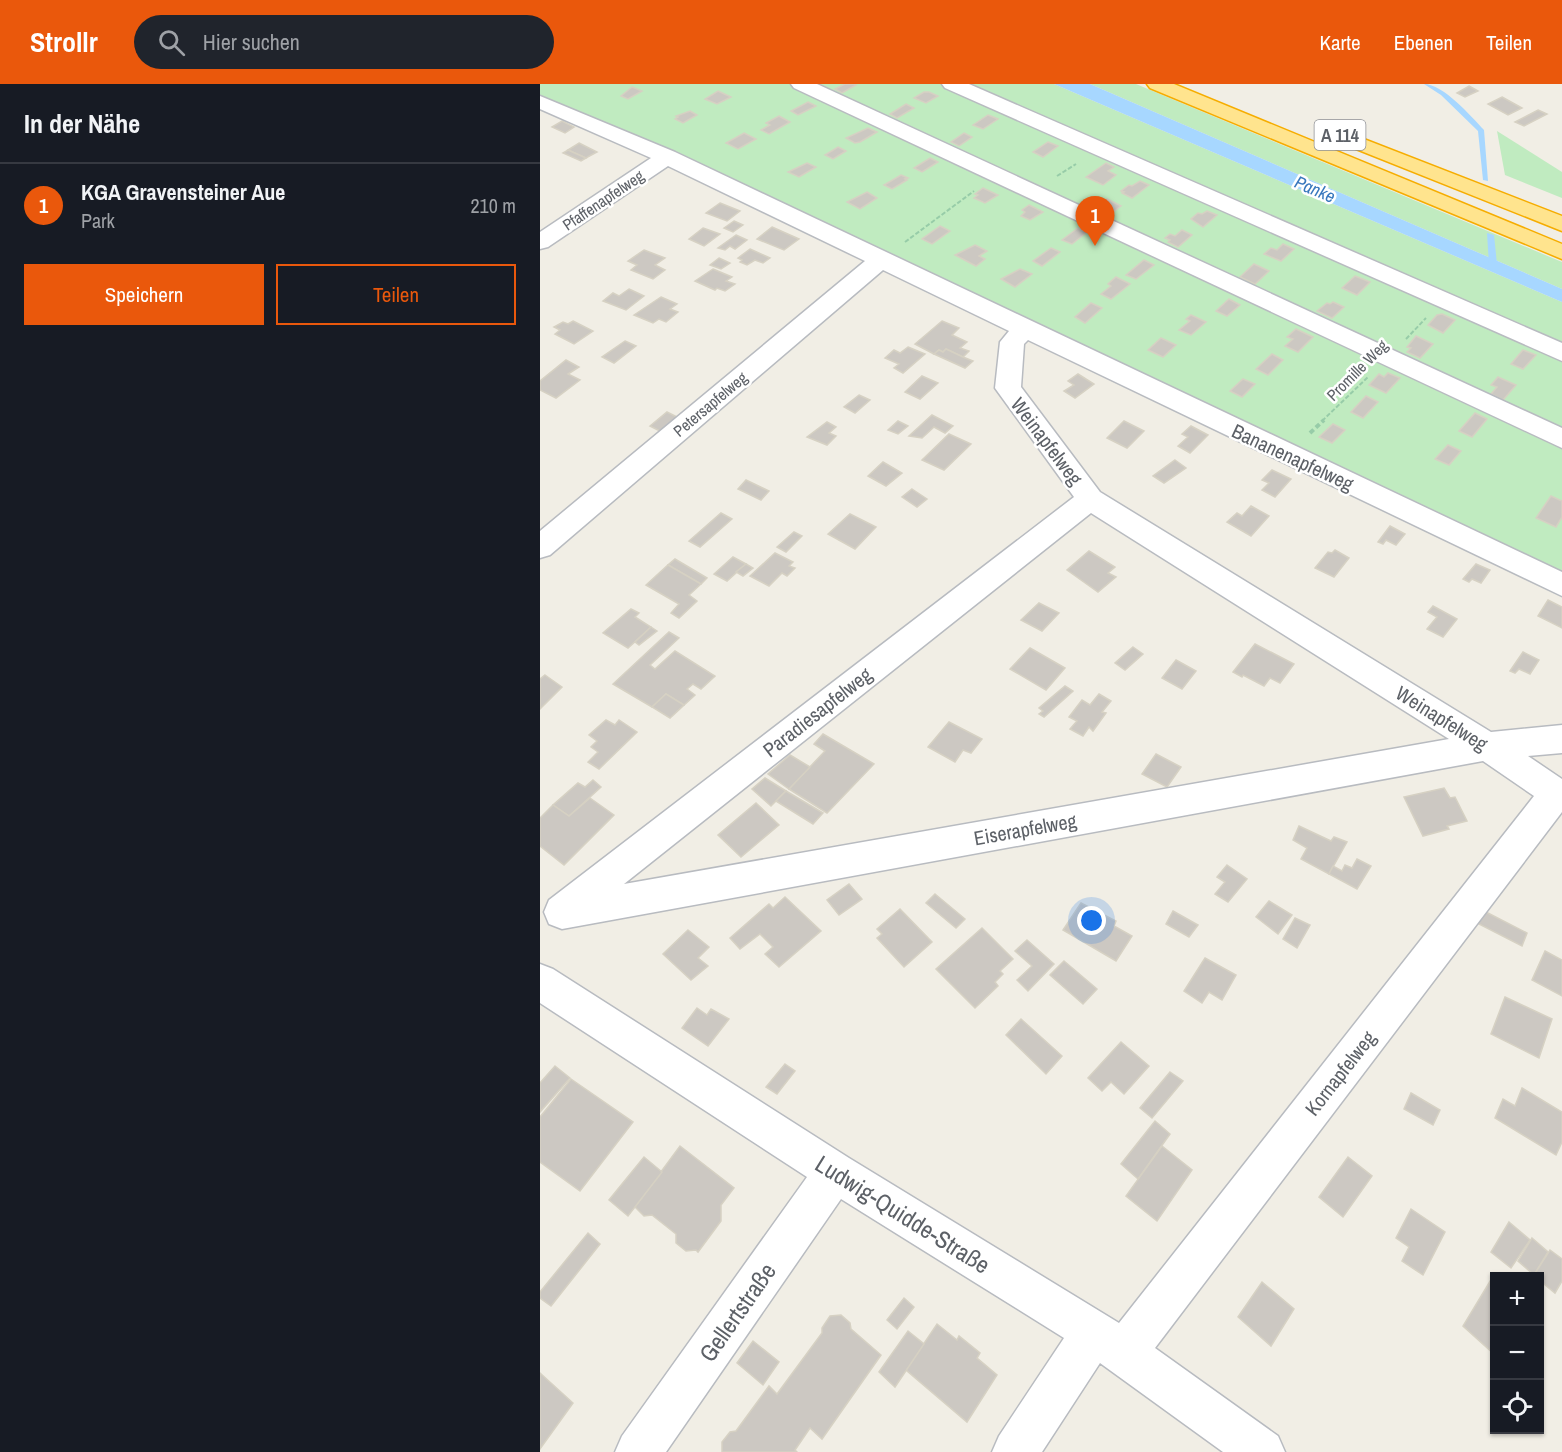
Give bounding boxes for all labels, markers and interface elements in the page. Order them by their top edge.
search box [134,15,554,69]
text: Strollr [30,23,98,61]
icon: search [155,26,188,59]
text: Hier suchen [203,27,300,57]
text: Karte [1320,28,1361,57]
text: Ebenen [1394,28,1453,57]
text: Teilen [1486,28,1532,57]
text: In der Nähe [24,106,140,141]
road number: A 114 [1314,120,1366,150]
street label: Pfaffenapfelweg [558,164,649,235]
water label: Panke [1291,169,1339,209]
text: KGA Gravensteiner Aue [81,177,285,207]
text: 1 [39,192,48,219]
text: 210 m [470,192,516,219]
pin: 1 [1076,196,1114,246]
text: Park [81,207,115,234]
button: Speichern [24,264,264,325]
button: Teilen [276,264,516,325]
street label: Promille Weg [1321,334,1393,406]
street label: Petersapfelweg [668,366,752,441]
street label: Weinapfelweg [1005,391,1089,491]
street label: Bananenapfelweg [1228,417,1358,497]
street label: Paradiesapfelweg [757,661,877,763]
street label: Weinapfelweg [1391,679,1493,757]
street label: Eiserapfelweg [971,807,1079,851]
your location [1077,906,1106,935]
street label: Kornapfelweg [1298,1025,1382,1121]
street label: Ludwig-Quidde-Straße [810,1147,996,1281]
street label: Gellertstraße [691,1256,783,1368]
map controls [1490,1272,1544,1434]
button: + [1490,1272,1544,1326]
button: − [1490,1326,1544,1380]
button: locate [1490,1380,1544,1434]

